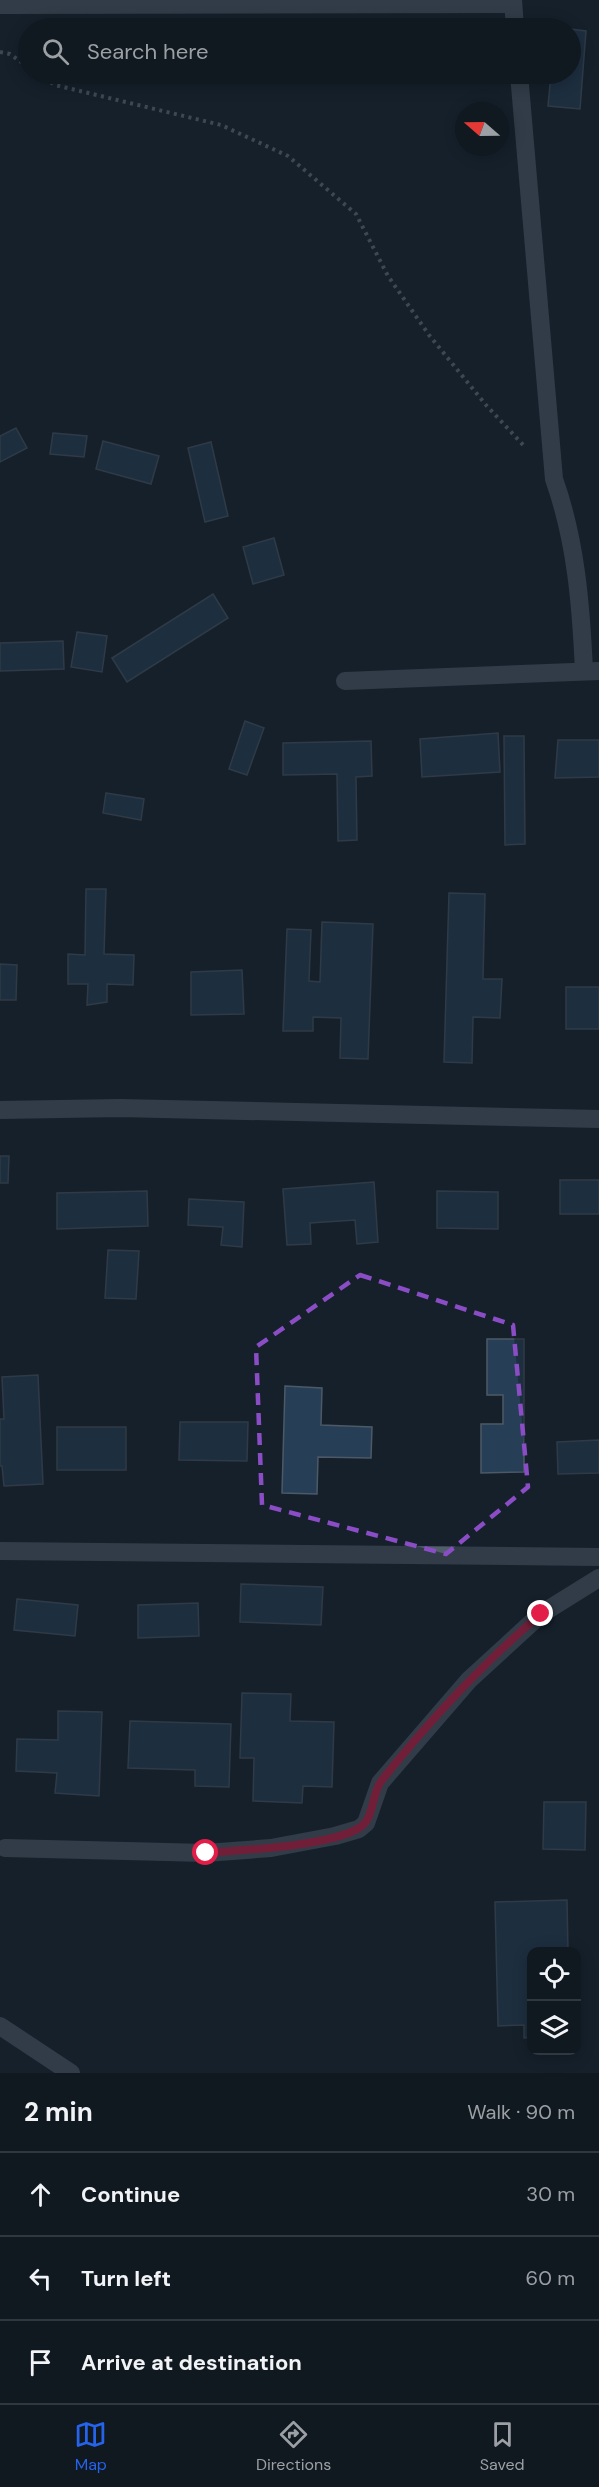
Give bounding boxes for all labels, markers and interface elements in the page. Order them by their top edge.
search box [18,18,581,84]
icon: search [39,35,72,68]
text: Search here [87,37,208,66]
north arrow [455,102,509,156]
route end [527,1600,553,1626]
route start [192,1839,218,1865]
map controls [527,1947,581,2055]
button: locate [527,1947,581,2001]
button: layers [527,2001,581,2055]
text: 2 min [24,2095,93,2129]
text: Walk · 90 m [467,2099,575,2125]
icon: ahead [24,2178,57,2211]
text: Continue [81,2180,180,2209]
text: 30 m [526,2181,575,2207]
icon: left [24,2262,57,2295]
text: Turn left [81,2264,171,2293]
text: 60 m [526,2265,575,2291]
icon: arrive [24,2346,57,2379]
text: Arrive at destination [81,2348,302,2377]
tab: Map [74,2418,107,2475]
tab: Directions [256,2418,331,2475]
tab: Saved [480,2418,525,2475]

